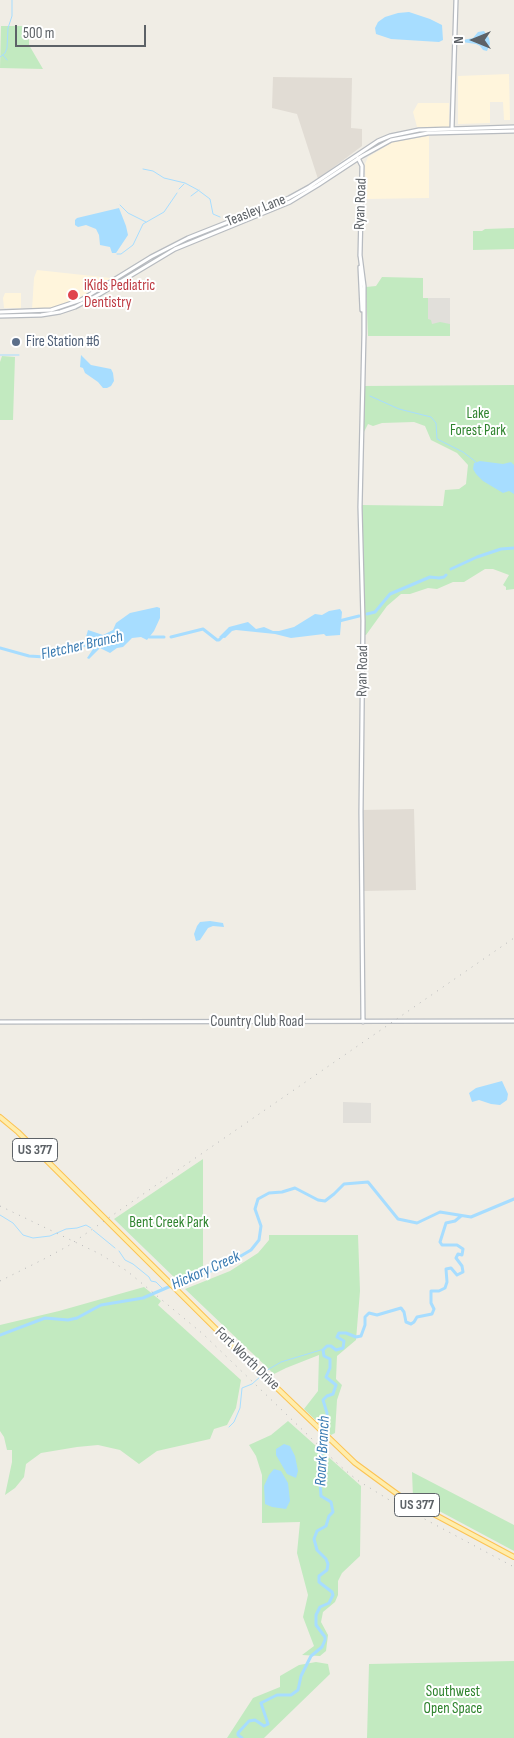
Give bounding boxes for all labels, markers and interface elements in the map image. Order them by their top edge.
scale bar [18,15,149,47]
north arrow [449,15,499,65]
text: 500 m [23,24,54,43]
text: N [450,36,467,44]
street label: Ryan Road [351,178,371,230]
street label: Teasley Lane [223,191,289,231]
place label: iKids Pediatric Dentistry [84,277,155,312]
marker: iKids Pediatric Dentistry [66,288,80,302]
place label: Fire Station #6 [26,333,100,351]
marker: Fire Station #6 [10,336,22,348]
park label: Lake Forest Park [450,405,506,440]
water label: Fletcher Branch [39,627,125,665]
street label: Ryan Road [354,645,372,697]
street label: Country Club Road [210,1013,304,1031]
road number: US 377 [12,1138,58,1162]
park label: Bent Creek Park [129,1214,209,1232]
water label: Hickory Creek [169,1247,243,1295]
street label: Fort Worth Drive [211,1324,283,1394]
water label: Roark Branch [312,1415,334,1487]
road number: US 377 [394,1494,440,1516]
park label: Southwest Open Space [424,1683,482,1718]

